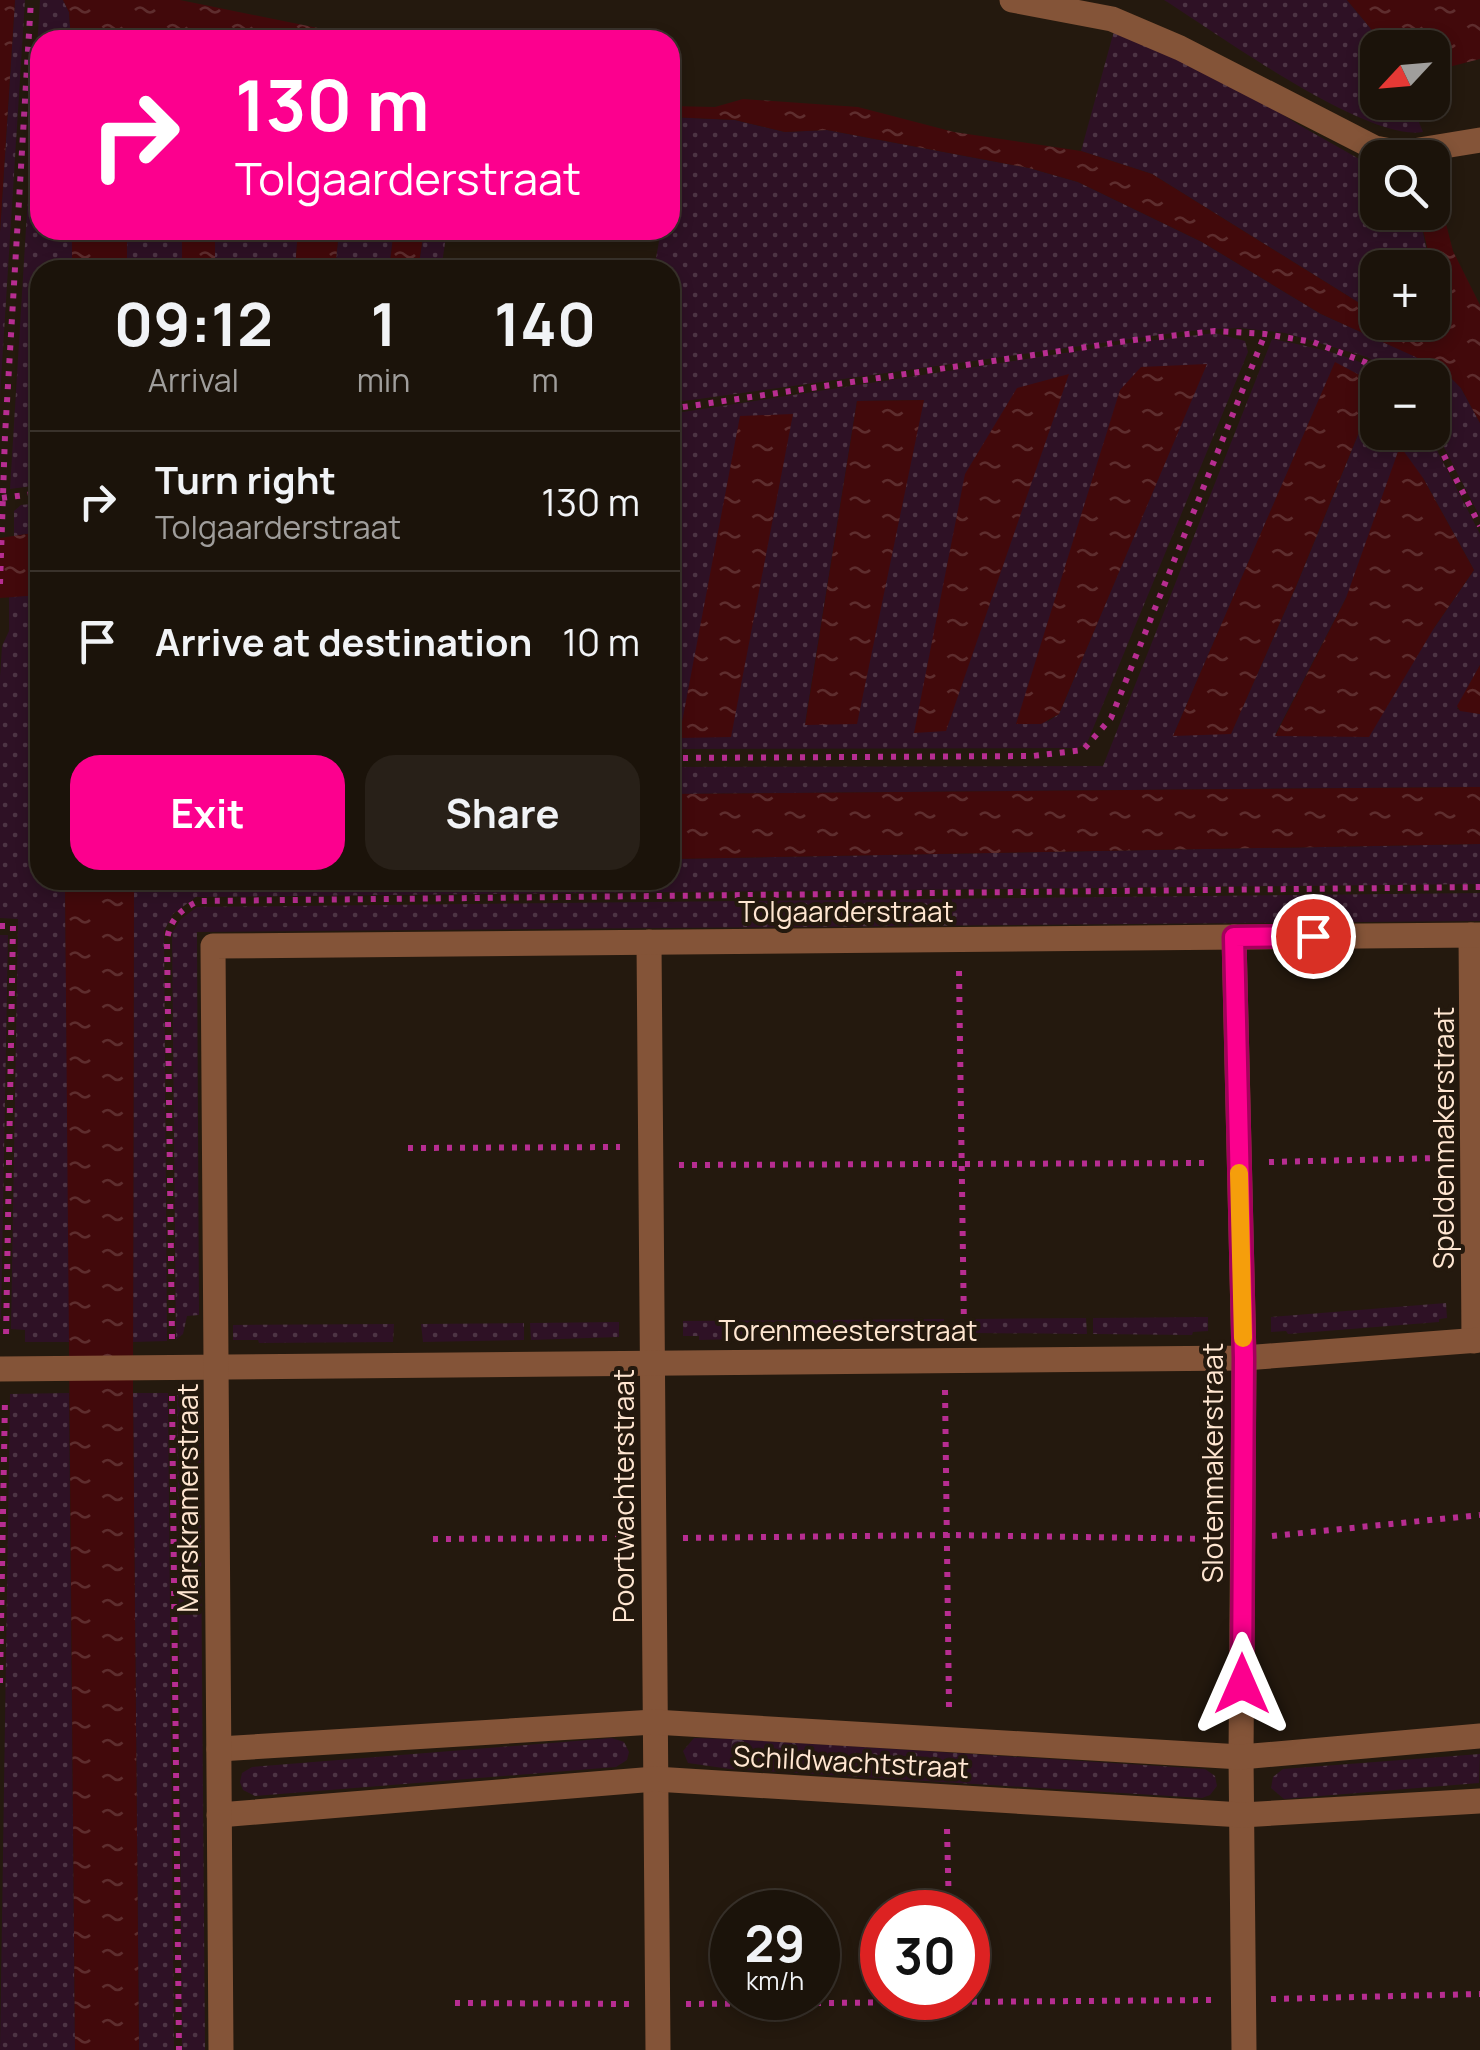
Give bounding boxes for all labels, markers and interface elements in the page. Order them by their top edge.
north arrow [1360,30,1450,120]
map controls [1360,30,1450,450]
text: 130 m [235,56,429,152]
icon: right [70,70,200,200]
button: search [1360,140,1450,230]
text: Tolgaarderstraat [235,147,581,209]
button: + [1360,250,1450,340]
text: 09:12 [114,282,273,364]
text: 1 [370,282,397,364]
text: 140 [494,282,596,364]
text: Arrival [148,358,239,402]
text: min [357,358,410,402]
text: m [532,358,559,402]
button: − [1360,360,1450,450]
text: Turn right [155,453,336,505]
icon: right [70,474,125,529]
text: 130 m [541,475,640,527]
text: Tolgaarderstraat [155,505,401,549]
icon: arrive [70,614,125,669]
text: Arrive at destination [155,615,532,667]
text: 10 m [562,615,640,667]
button: Exit [70,755,345,870]
button: Share [365,755,640,870]
street label: Tolgaarderstraat [738,892,954,930]
pin [1271,894,1356,979]
icon: arrive [1286,909,1341,964]
street label: Speldenmakerstraat [1424,1007,1462,1269]
street label: Torenmeesterstraat [719,1311,977,1349]
street label: Slotenmakerstraat [1193,1343,1231,1583]
street label: Poortwachterstraat [604,1369,642,1623]
street label: Marskramerstraat [168,1383,206,1613]
position arrow [1190,1632,1294,1736]
street label: Schildwachtstraat [732,1736,970,1786]
speed limit sign: 30 [860,1890,990,2020]
text: 29 [745,1909,805,1977]
text: km/h [746,1963,804,1998]

